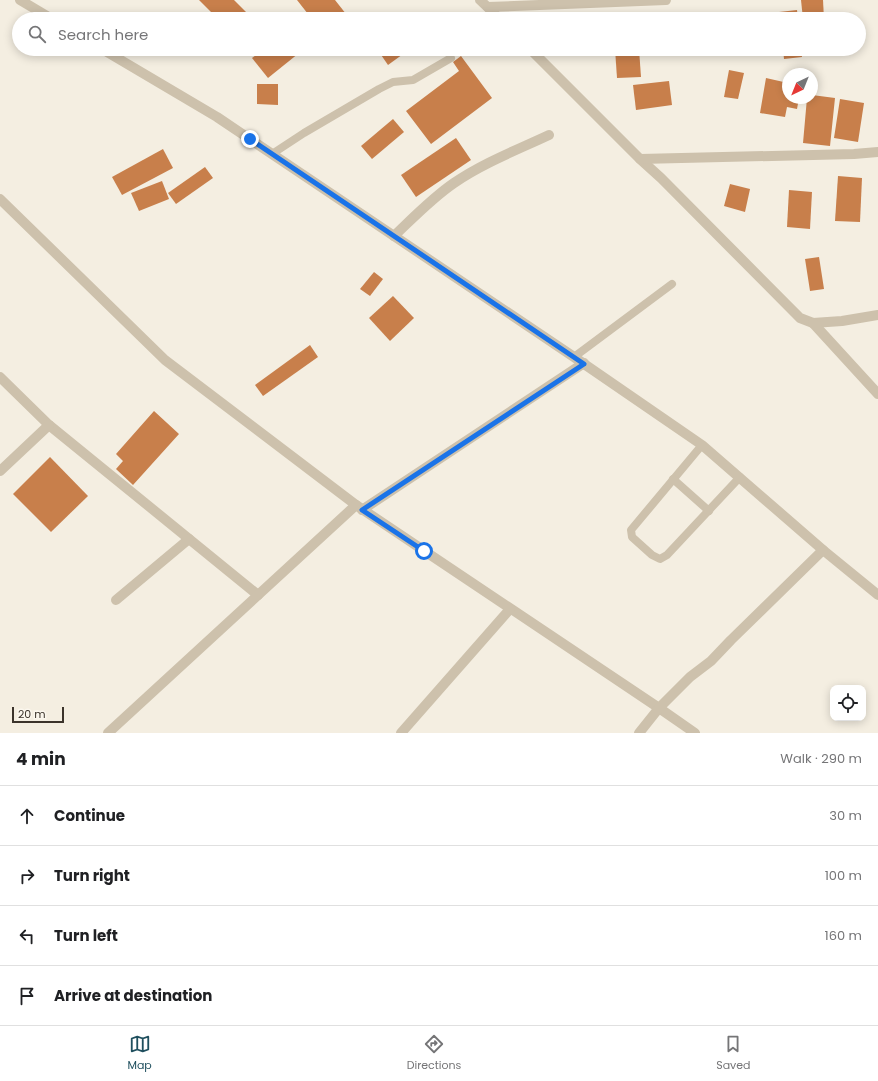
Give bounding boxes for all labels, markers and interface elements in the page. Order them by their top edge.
search box [12,12,866,56]
icon: search [26,23,48,45]
text: Search here [58,24,148,45]
north arrow [782,68,818,104]
route end [241,130,259,148]
route start [415,542,433,560]
map controls [830,685,866,721]
button: locate [830,685,866,721]
scale bar [12,705,64,724]
text: 20 m [18,706,46,722]
text: 4 min [16,747,66,771]
text: Walk · 290 m [780,749,862,768]
icon: ahead [16,805,38,827]
text: Continue [54,805,125,826]
text: 30 m [829,806,862,825]
icon: right [16,865,38,887]
text: Turn right [54,865,130,886]
text: 100 m [825,866,862,885]
icon: left [16,925,38,947]
text: Turn left [54,925,118,946]
text: 160 m [825,926,862,945]
icon: arrive [16,985,38,1007]
text: Arrive at destination [54,985,212,1006]
tab: Map [127,1033,152,1074]
tab: Directions [407,1033,461,1074]
tab: Saved [716,1033,751,1074]

